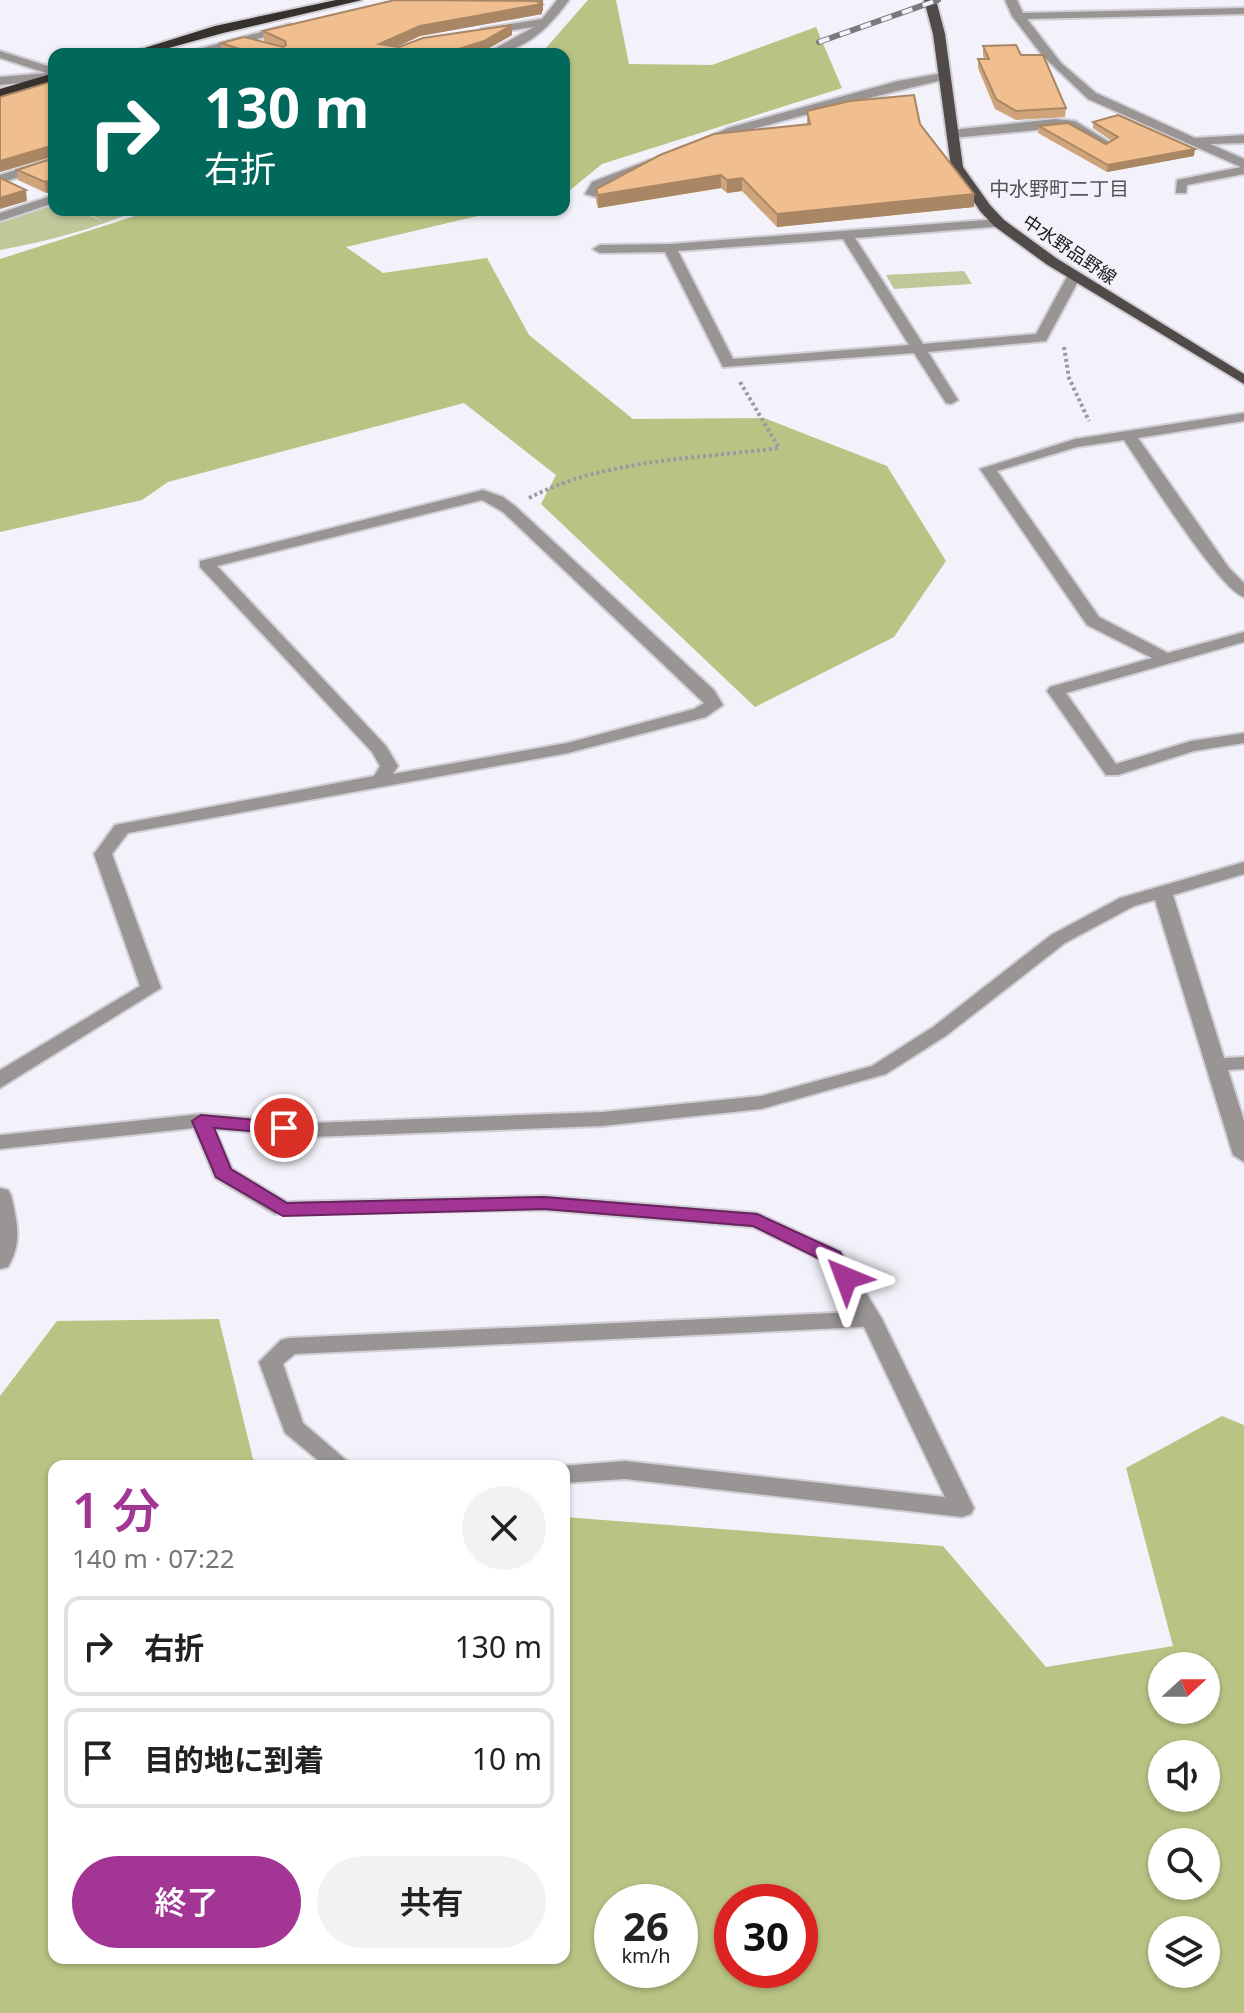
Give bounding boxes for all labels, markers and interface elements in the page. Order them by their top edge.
text: 130 m [204,68,369,144]
icon: right [72,80,176,184]
text: 右折 [204,144,276,193]
district label: 中水野町二丁目 [989,175,1129,202]
street label: 中水野品野線 [1019,209,1121,289]
pin [250,1094,318,1162]
icon: arrive [262,1106,306,1150]
position arrow [804,1236,888,1320]
text: 1 分 [72,1477,160,1542]
button: close [462,1486,546,1570]
text: 140 m · 07:22 [72,1540,235,1576]
icon: right [76,1624,120,1668]
text: 130 m [455,1626,542,1667]
text: 右折 [144,1627,204,1668]
north arrow [1148,1652,1220,1724]
map controls [1148,1652,1220,1988]
icon: arrive [76,1736,120,1780]
text: 10 m [472,1738,542,1779]
text: 目的地に到着 [144,1739,324,1780]
button: sound [1148,1740,1220,1812]
button: search [1148,1828,1220,1900]
button: 終了 [72,1856,301,1948]
button: 共有 [317,1856,546,1948]
speed limit sign: 30 [714,1884,818,1988]
text: 26 [623,1898,669,1953]
button: layers [1148,1916,1220,1988]
text: km/h [621,1942,671,1969]

